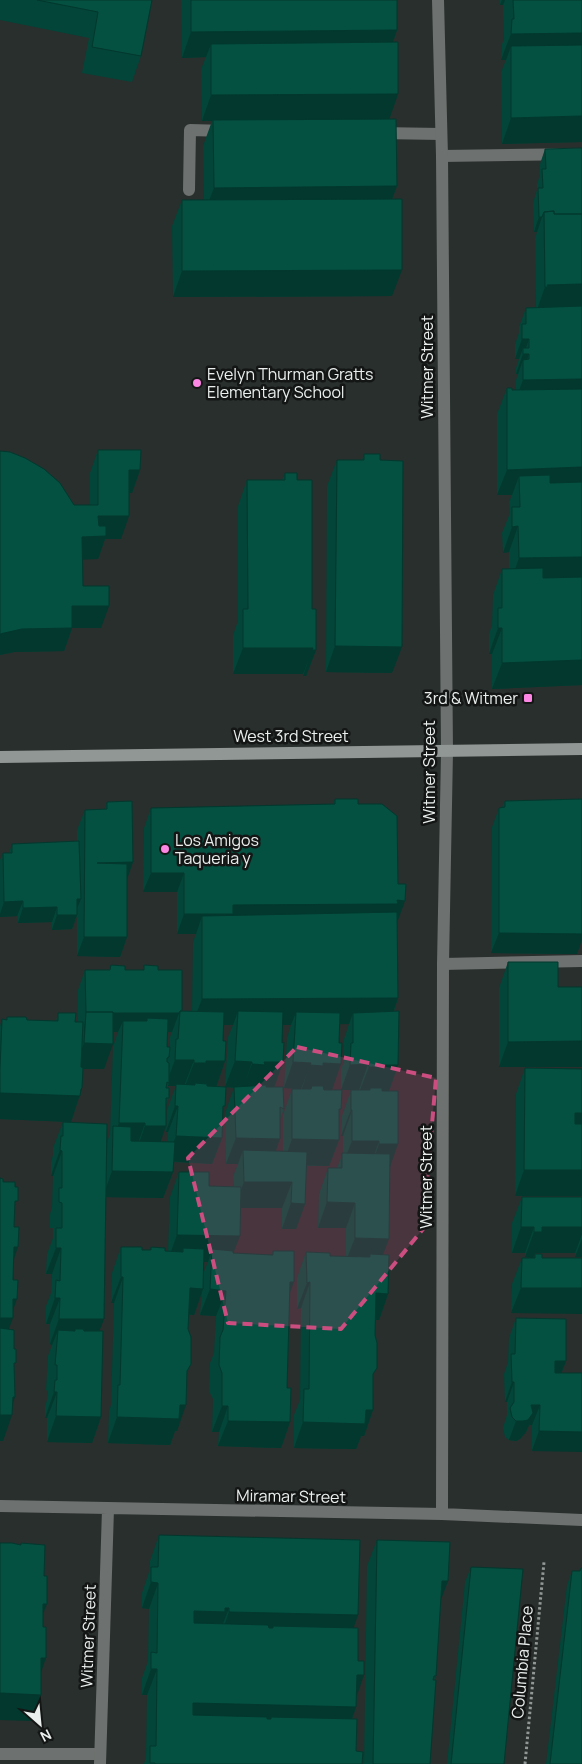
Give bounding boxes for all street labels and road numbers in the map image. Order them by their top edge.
street label: Witmer Street [416,315,438,419]
street label: Witmer Street [418,720,440,824]
street label: West 3rd Street [233,725,349,747]
street label: Witmer Street [415,1125,437,1229]
street label: Miramar Street [236,1484,346,1508]
street label: Witmer Street [75,1584,101,1688]
street label: Columbia Place [506,1605,538,1719]

